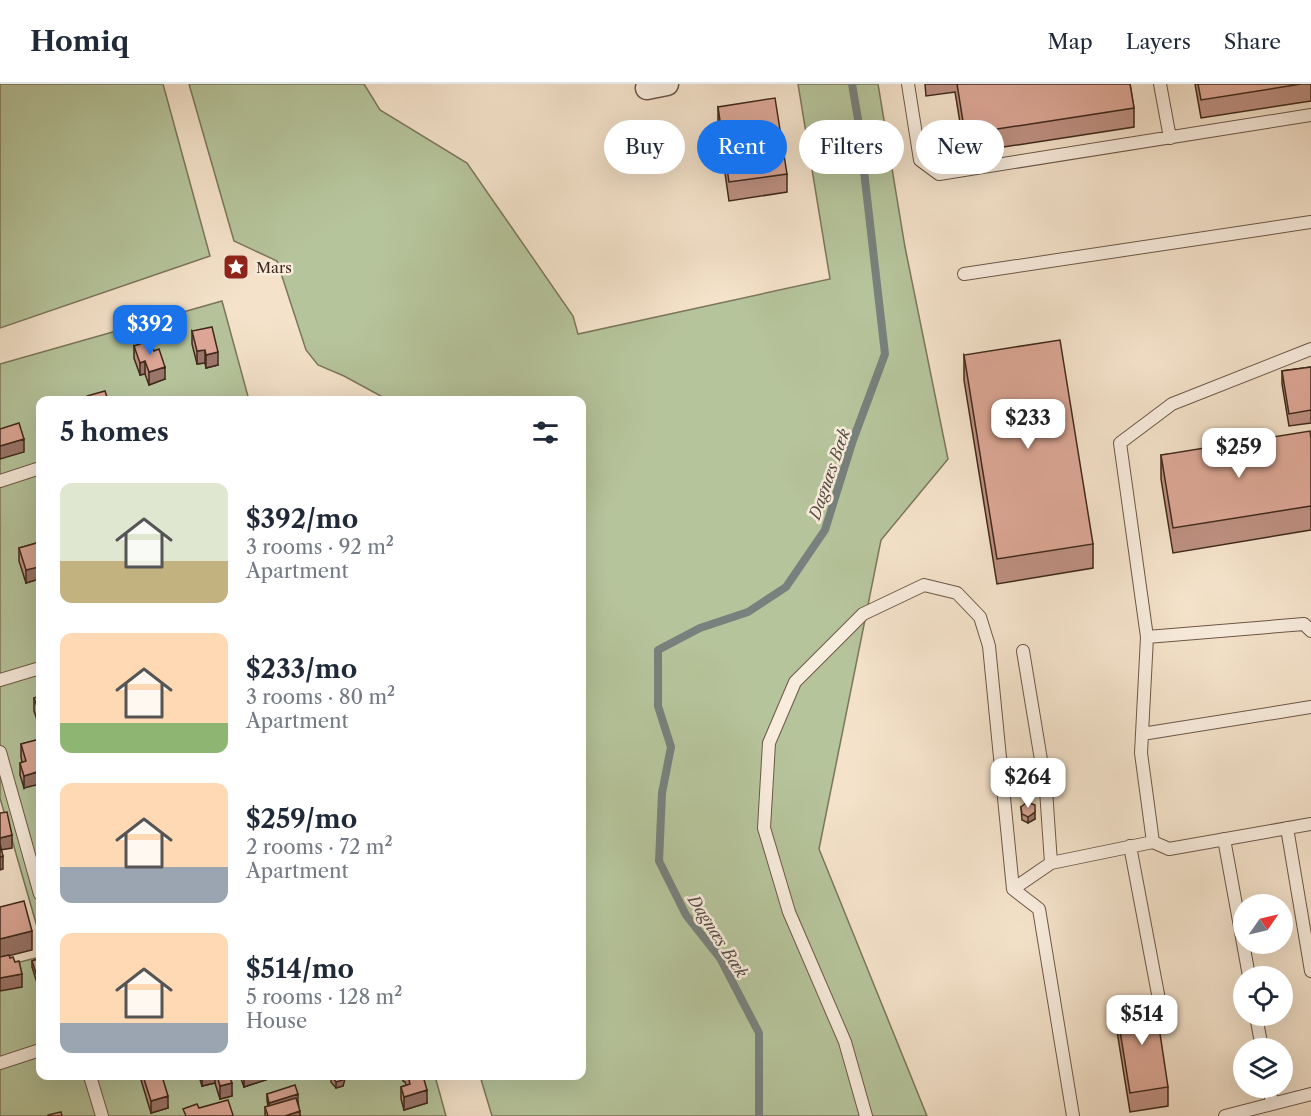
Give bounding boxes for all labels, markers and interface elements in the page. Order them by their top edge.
text: Homiq [30,24,129,58]
text: Map [1048,29,1093,54]
text: Layers [1126,29,1191,54]
text: Share [1224,29,1281,54]
chip: Buy [604,120,685,174]
chip: Rent [697,120,787,174]
chip: Filters [799,120,904,174]
chip: New [916,120,1004,174]
place icon: Mars [221,252,251,282]
place label: Mars [256,258,292,277]
pin: $392 [114,305,186,356]
text: $392 [127,312,173,336]
pin: $233 [992,399,1064,450]
text: $233 [1005,406,1051,430]
text: 5 homes [60,416,169,448]
icon: filters [529,416,562,449]
water label: Dagnæs Bæk [803,425,854,524]
pin: $259 [1203,428,1275,479]
text: $259 [1216,435,1262,459]
text: $392/mo [246,503,358,535]
icon: home [108,507,180,579]
text: 3 rooms · 92 m² [246,535,394,559]
text: Apartment [246,559,349,583]
text: $233/mo [246,653,357,685]
icon: home [108,657,180,729]
text: 3 rooms · 80 m² [246,685,395,709]
text: Apartment [246,709,349,733]
pin: $264 [992,758,1064,809]
text: $264 [1005,765,1051,789]
text: $259/mo [246,803,357,835]
icon: home [108,807,180,879]
text: 2 rooms · 72 m² [246,835,393,859]
text: Apartment [246,859,349,883]
water label: Dagnæs Bæk [683,889,753,982]
north arrow [1233,894,1293,954]
map controls [1233,894,1293,1098]
text: $514/mo [246,953,354,985]
icon: home [108,957,180,1029]
button: locate [1233,966,1293,1026]
text: 5 rooms · 128 m² [246,985,402,1009]
pin: $514 [1106,995,1178,1046]
text: $514 [1120,1002,1164,1026]
text: House [246,1009,307,1033]
button: layers [1233,1038,1293,1098]

